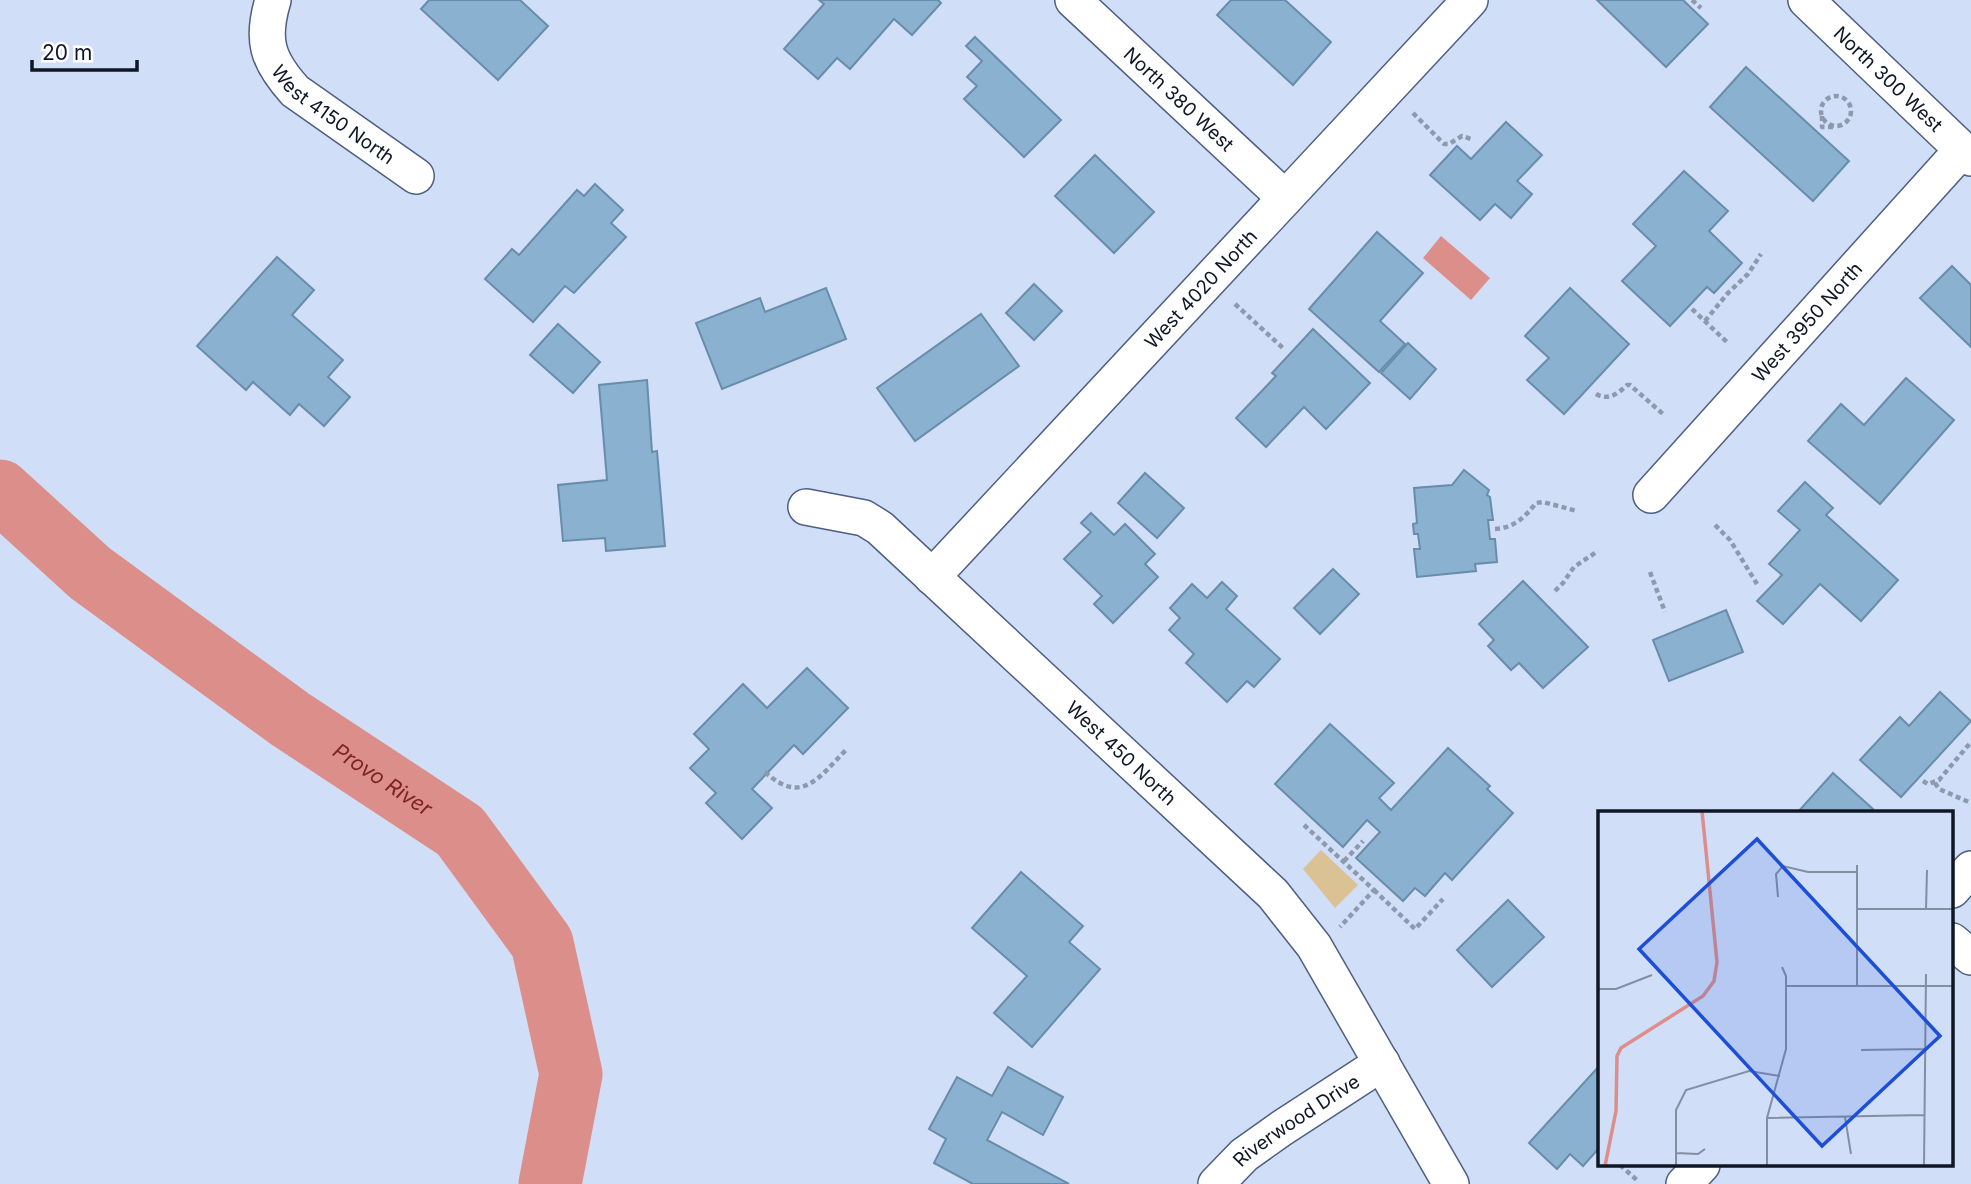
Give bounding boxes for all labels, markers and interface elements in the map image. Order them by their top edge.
street label: North 300 West [1829,22,1947,137]
scale bar [32,28,136,72]
text: 20 m [42,40,92,65]
street label: North 380 West [1119,42,1238,156]
street label: West 4150 North [266,61,399,169]
street label: West 4020 North [1140,225,1262,353]
street label: West 3950 North [1747,258,1867,387]
street label: West 450 North [1061,696,1181,810]
water label: Provo River [329,738,438,822]
inset map [1598,811,1954,1166]
street label: Riverwood Drive [1228,1070,1364,1171]

